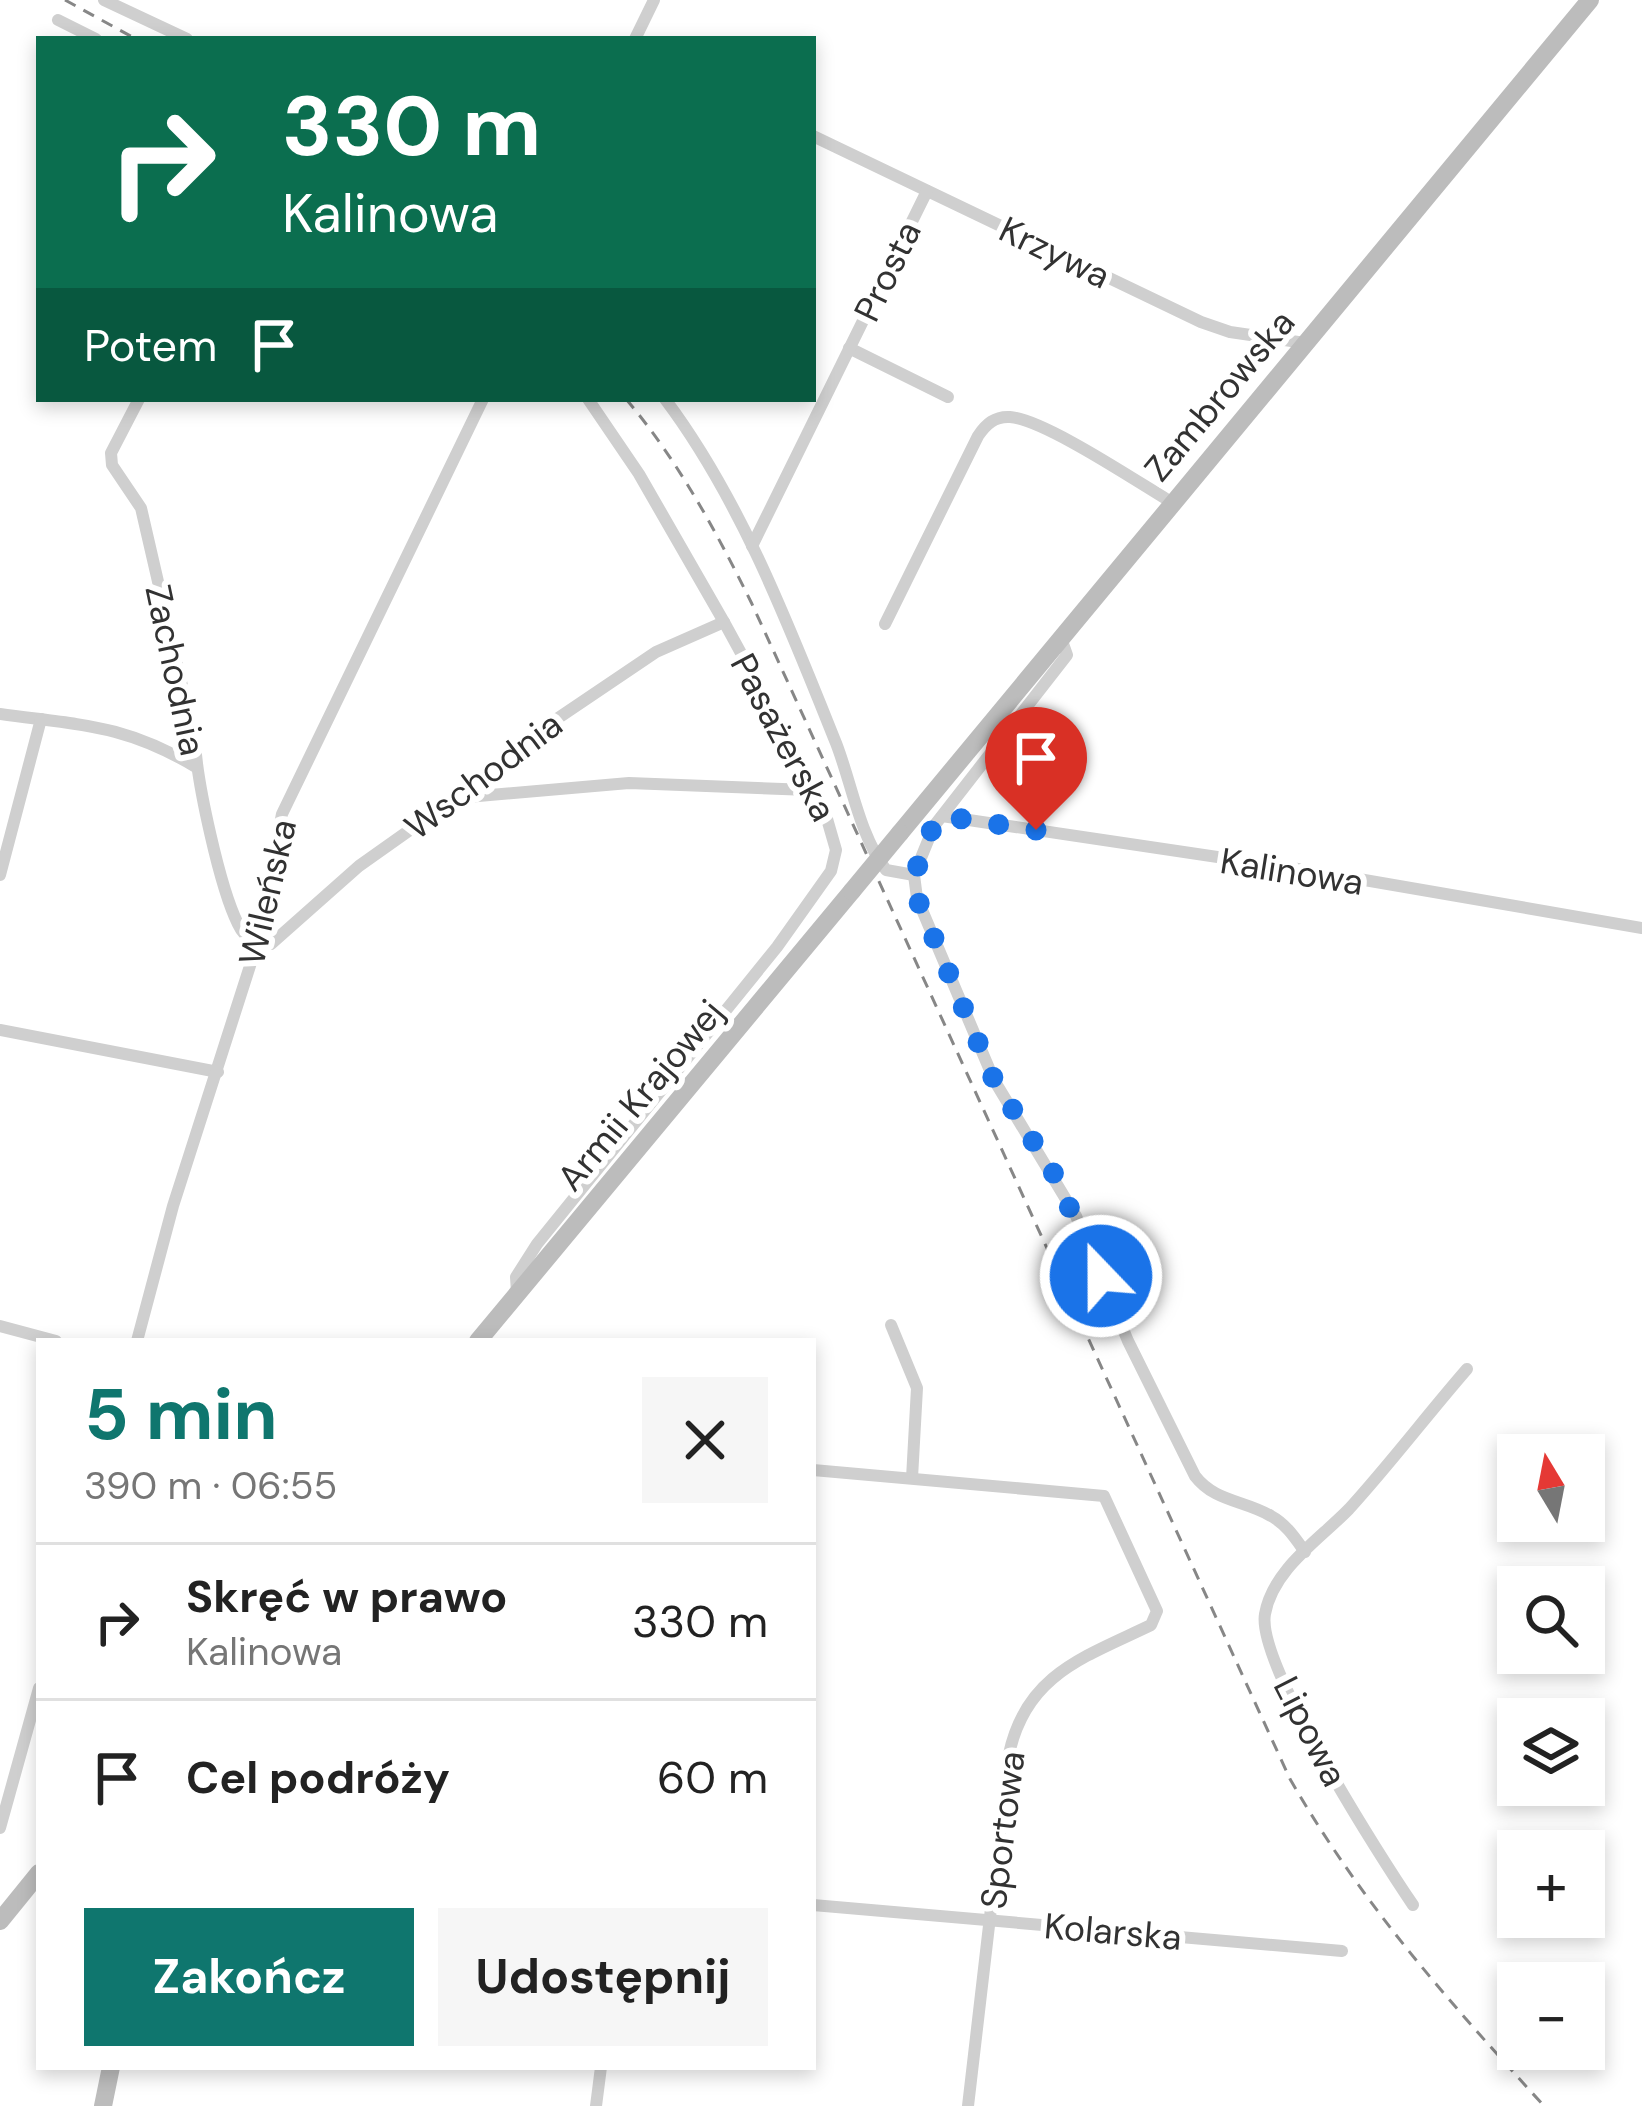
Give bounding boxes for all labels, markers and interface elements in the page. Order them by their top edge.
text: 330 m [282,72,541,181]
icon: right [84,84,240,240]
text: Kalinowa [282,178,498,249]
street label: Krzywa [992,206,1118,299]
street label: Prosta [843,213,932,329]
street label: Zambrowska [1134,300,1305,491]
icon: arrive [241,312,307,378]
text: Potem [84,316,217,375]
street label: Zachodnia [135,581,216,760]
street label: Pasażerska [720,645,847,829]
street label: Wschodnia [395,701,572,850]
pin [985,707,1087,830]
icon: arrive [1003,725,1069,791]
street label: Wileńska [228,815,307,970]
street label: Kalinowa [1217,837,1367,906]
street label: Armii Krajowej [547,990,734,1201]
position arrow [1038,1213,1164,1339]
text: 5 min [84,1368,278,1461]
button: close [642,1377,768,1503]
north arrow [1497,1434,1605,1542]
map controls [1497,1434,1605,2070]
text: 390 m · 06:55 [84,1460,337,1511]
button: search [1497,1566,1605,1674]
text: Skręć w prawo [186,1567,507,1626]
icon: right [84,1589,150,1655]
text: 330 m [632,1592,768,1651]
text: Kalinowa [186,1626,342,1677]
street label: Lipowa [1263,1668,1358,1794]
button: layers [1497,1698,1605,1806]
icon: arrive [84,1745,150,1811]
text: Cel podróży [186,1748,450,1807]
text: 60 m [657,1748,768,1807]
street label: Sportowa [969,1748,1035,1912]
button: + [1497,1830,1605,1938]
street label: Kolarska [1042,1902,1184,1961]
button: Zakończ [84,1908,414,2046]
button: Udostępnij [438,1908,768,2046]
button: − [1497,1962,1605,2070]

